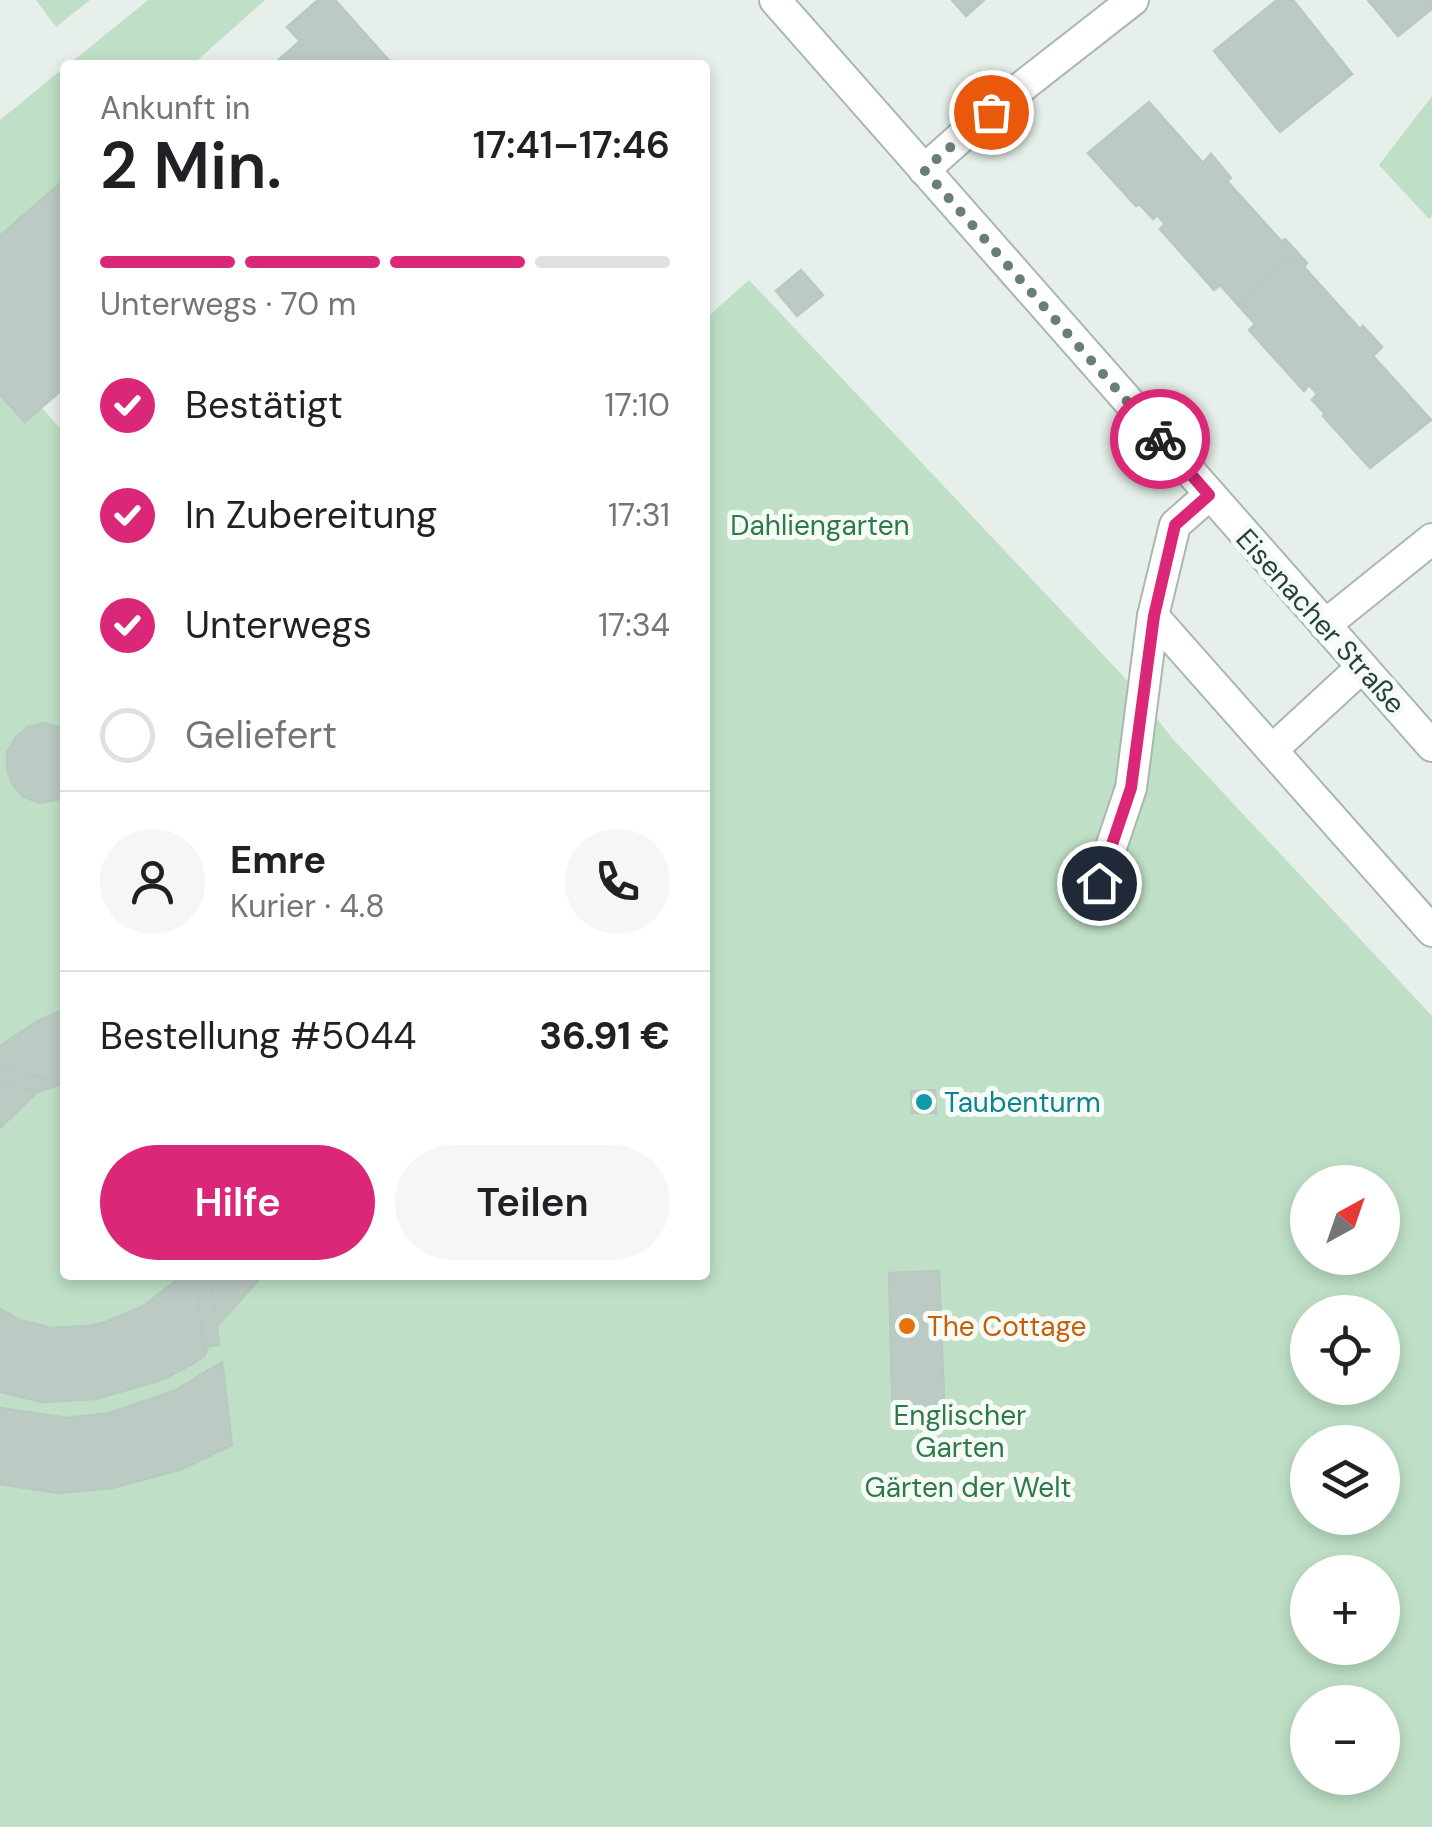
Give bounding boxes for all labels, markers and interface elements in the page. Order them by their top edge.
pin [949,70,1034,155]
icon: bag [964,85,1019,140]
text: Ankunft in [100,87,250,129]
text: 17:41–17:46 [473,120,670,170]
text: 2 Min. [100,124,282,208]
text: Unterwegs · 70 m [100,283,356,325]
icon: check [100,378,155,433]
text: Bestätigt [185,380,343,430]
text: 17:10 [605,384,670,426]
courier [1110,389,1210,489]
icon: bike [1133,412,1188,467]
icon: check [100,488,155,543]
text: In Zubereitung [185,490,437,540]
text: 17:31 [608,494,670,536]
park label: Dahliengarten [730,507,910,544]
street label: Eisenacher Straße [1228,521,1413,722]
icon: check [100,598,155,653]
text: Unterwegs [185,600,372,650]
text: 17:34 [598,604,670,646]
text: Geliefert [185,710,337,760]
button: person [100,829,205,934]
button: phone [565,829,670,934]
text: Emre [230,835,326,885]
pin [1057,841,1142,926]
icon: home [1072,856,1127,911]
text: Kurier · 4.8 [230,885,385,927]
text: Bestellung #5044 [100,1011,416,1061]
text: 36.91 € [539,1011,670,1061]
place label: Taubenturm [944,1084,1101,1121]
marker: Taubenturm [913,1091,935,1113]
button: Hilfe [100,1145,375,1260]
button: Teilen [395,1145,670,1260]
north arrow [1290,1165,1400,1275]
map controls [1290,1165,1400,1795]
button: locate [1290,1295,1400,1405]
place label: The Cottage [927,1308,1086,1345]
marker: The Cottage [896,1315,918,1337]
park label: Englischer Garten [894,1397,1026,1466]
button: layers [1290,1425,1400,1535]
park label: Gärten der Welt [865,1469,1071,1506]
button: + [1290,1555,1400,1665]
button: − [1290,1685,1400,1795]

